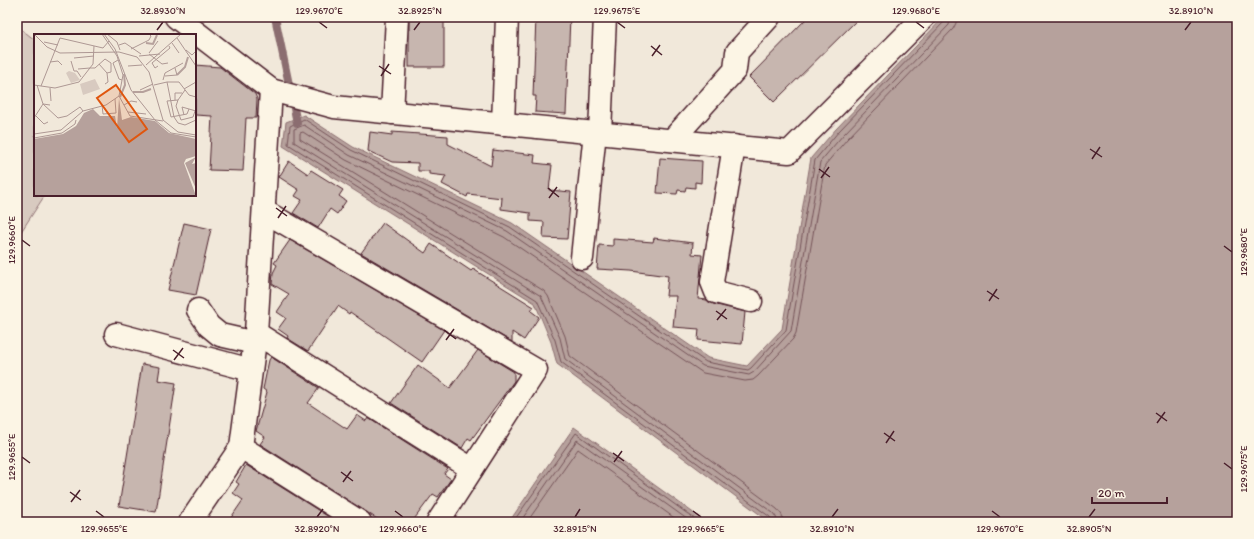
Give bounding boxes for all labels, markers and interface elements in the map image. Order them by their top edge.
text: 32.8930°N [140,4,186,17]
text: 129.9670°E [295,4,343,17]
text: 32.8925°N [398,4,442,17]
text: 129.9675°E [594,4,641,17]
text: 129.9680°E [892,4,941,17]
text: 32.8910°N [1169,4,1213,17]
inset map [34,34,196,196]
text: 129.9660°E [5,216,18,264]
text: 129.9680°E [1237,227,1250,276]
text: 129.9655°E [5,433,18,481]
text: 129.9675°E [1237,445,1250,492]
scale bar [1092,479,1167,505]
text: 20 m [1098,486,1125,500]
text: 129.9655°E [80,522,128,535]
text: 32.8920°N [295,522,340,535]
text: 129.9660°E [379,522,427,535]
text: 32.8915°N [553,522,597,535]
text: 129.9665°E [677,522,725,535]
text: 32.8910°N [810,522,854,535]
text: 129.9670°E [976,522,1024,535]
text: 32.8905°N [1067,522,1112,535]

